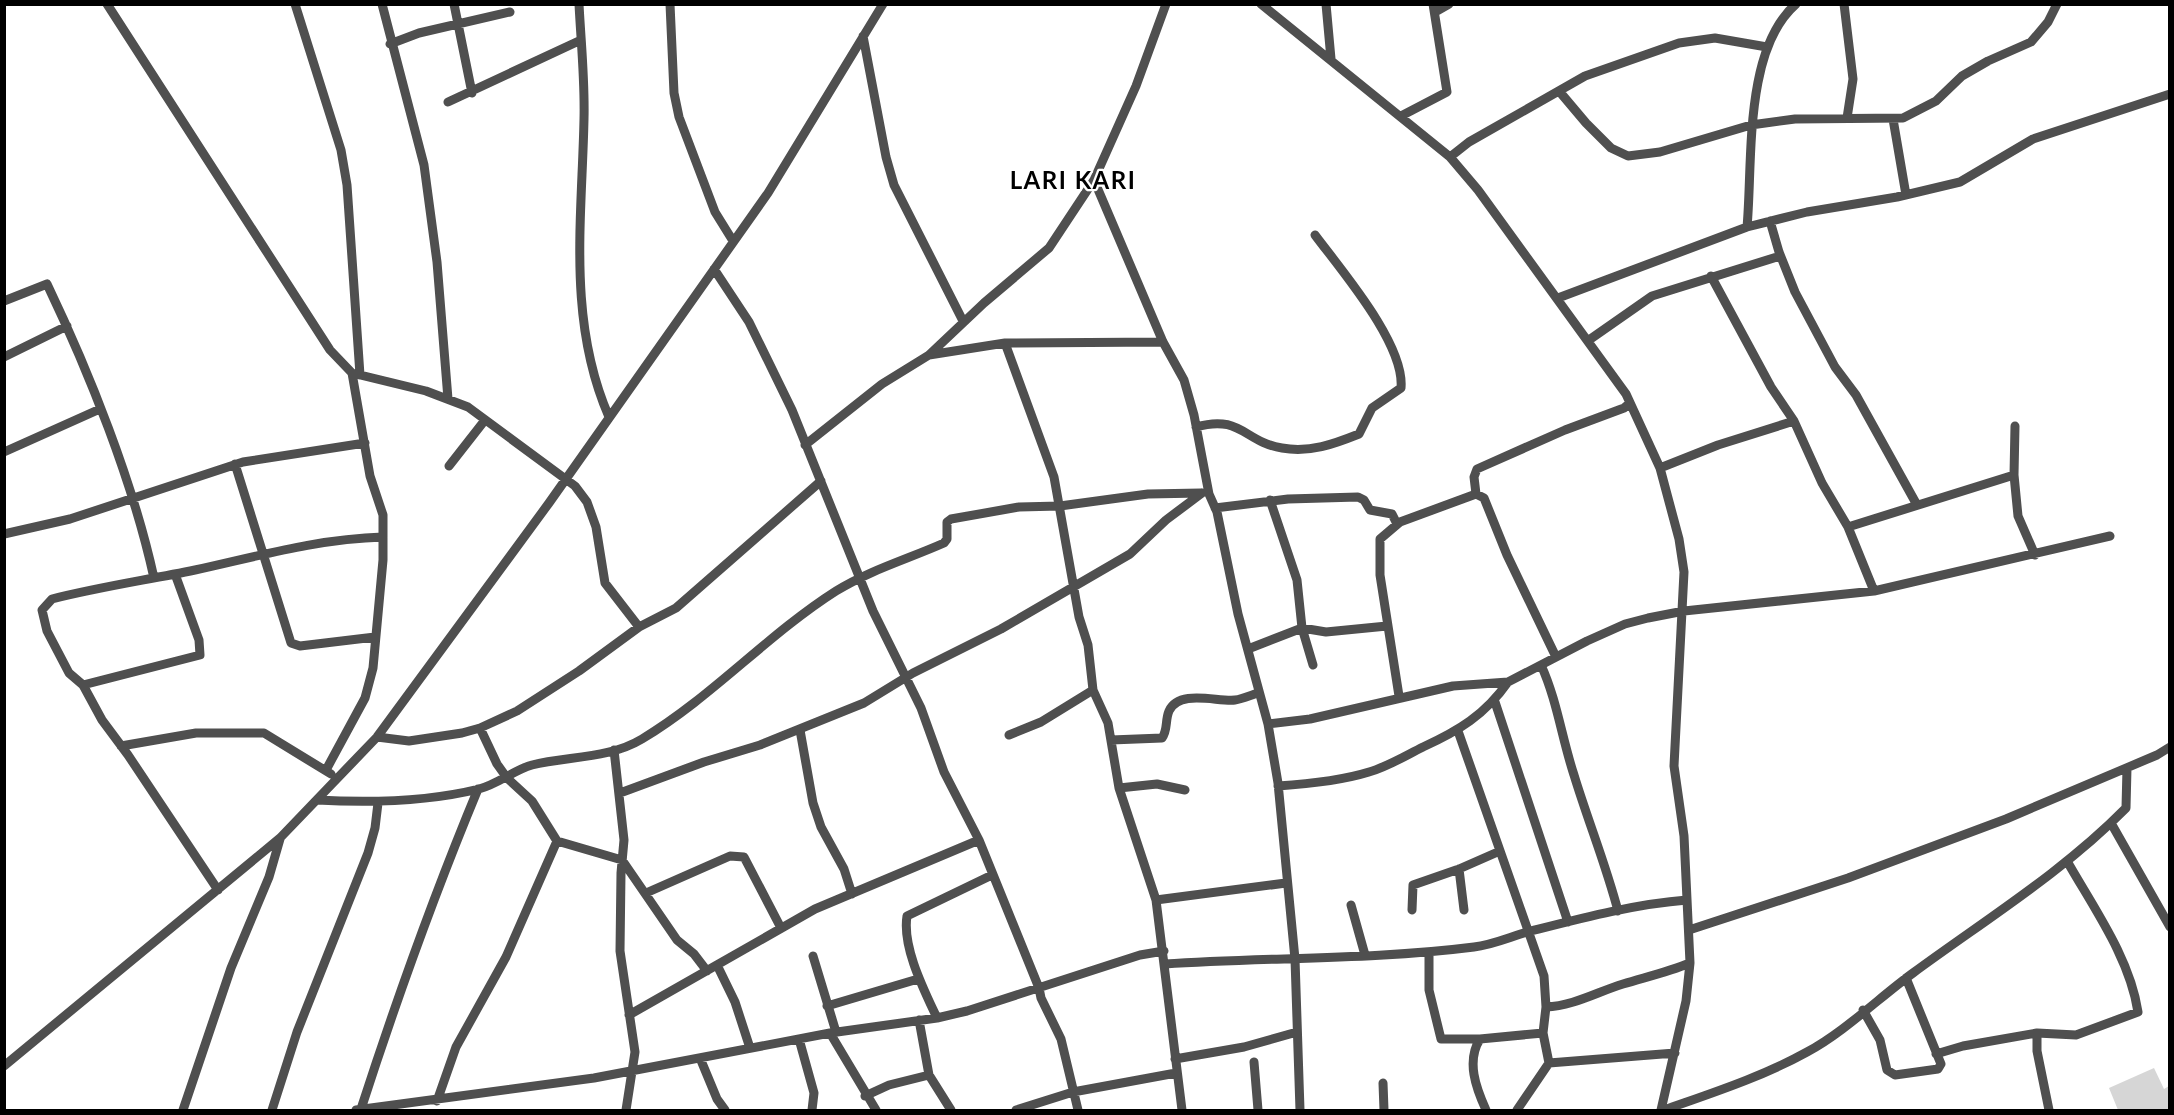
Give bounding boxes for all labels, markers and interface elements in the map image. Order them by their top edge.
district label: LARI KARI [1010,165,1136,194]

